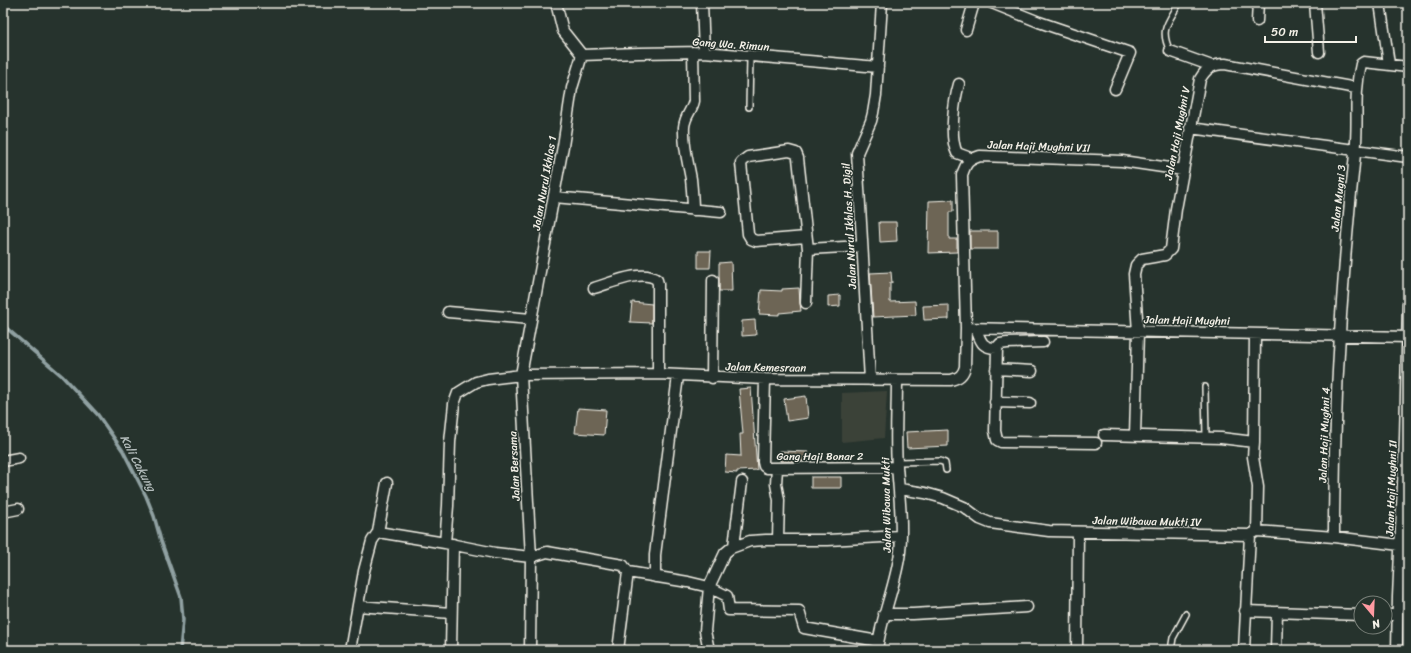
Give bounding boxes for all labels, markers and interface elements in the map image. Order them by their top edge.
scale bar [1265,18,1356,44]
text: 50 m [1271,21,1298,43]
street label: Gang Wa. Rimun [692,32,770,57]
street label: Jalan Haji Mughni V [1159,84,1196,183]
street label: Jalan Nurul Ikhlas 1 [527,134,562,233]
street label: Jalan Haji Mughni VII [986,135,1091,158]
street label: Jalan Nurul Ikhlas H. Digil [837,162,862,290]
street label: Jalan Mugni 3 [1325,164,1351,233]
street label: Jalan Haji Mughni [1143,310,1231,331]
street label: Jalan Kemesraan [724,357,807,378]
street label: Jalan Haji Mughni 4 [1313,387,1336,484]
water label: Kali Cakung [114,430,163,496]
street label: Jalan Bersama [503,430,526,502]
street label: Jalan Haji Mughni II [1380,439,1403,537]
street label: Gang Haji Bonar 2 [777,447,864,466]
street label: Jalan Wibawa Mukti [876,456,897,554]
street label: Jalan Wibawa Mukti IV [1091,511,1202,532]
north arrow [1353,595,1393,635]
text: N [1369,613,1384,634]

